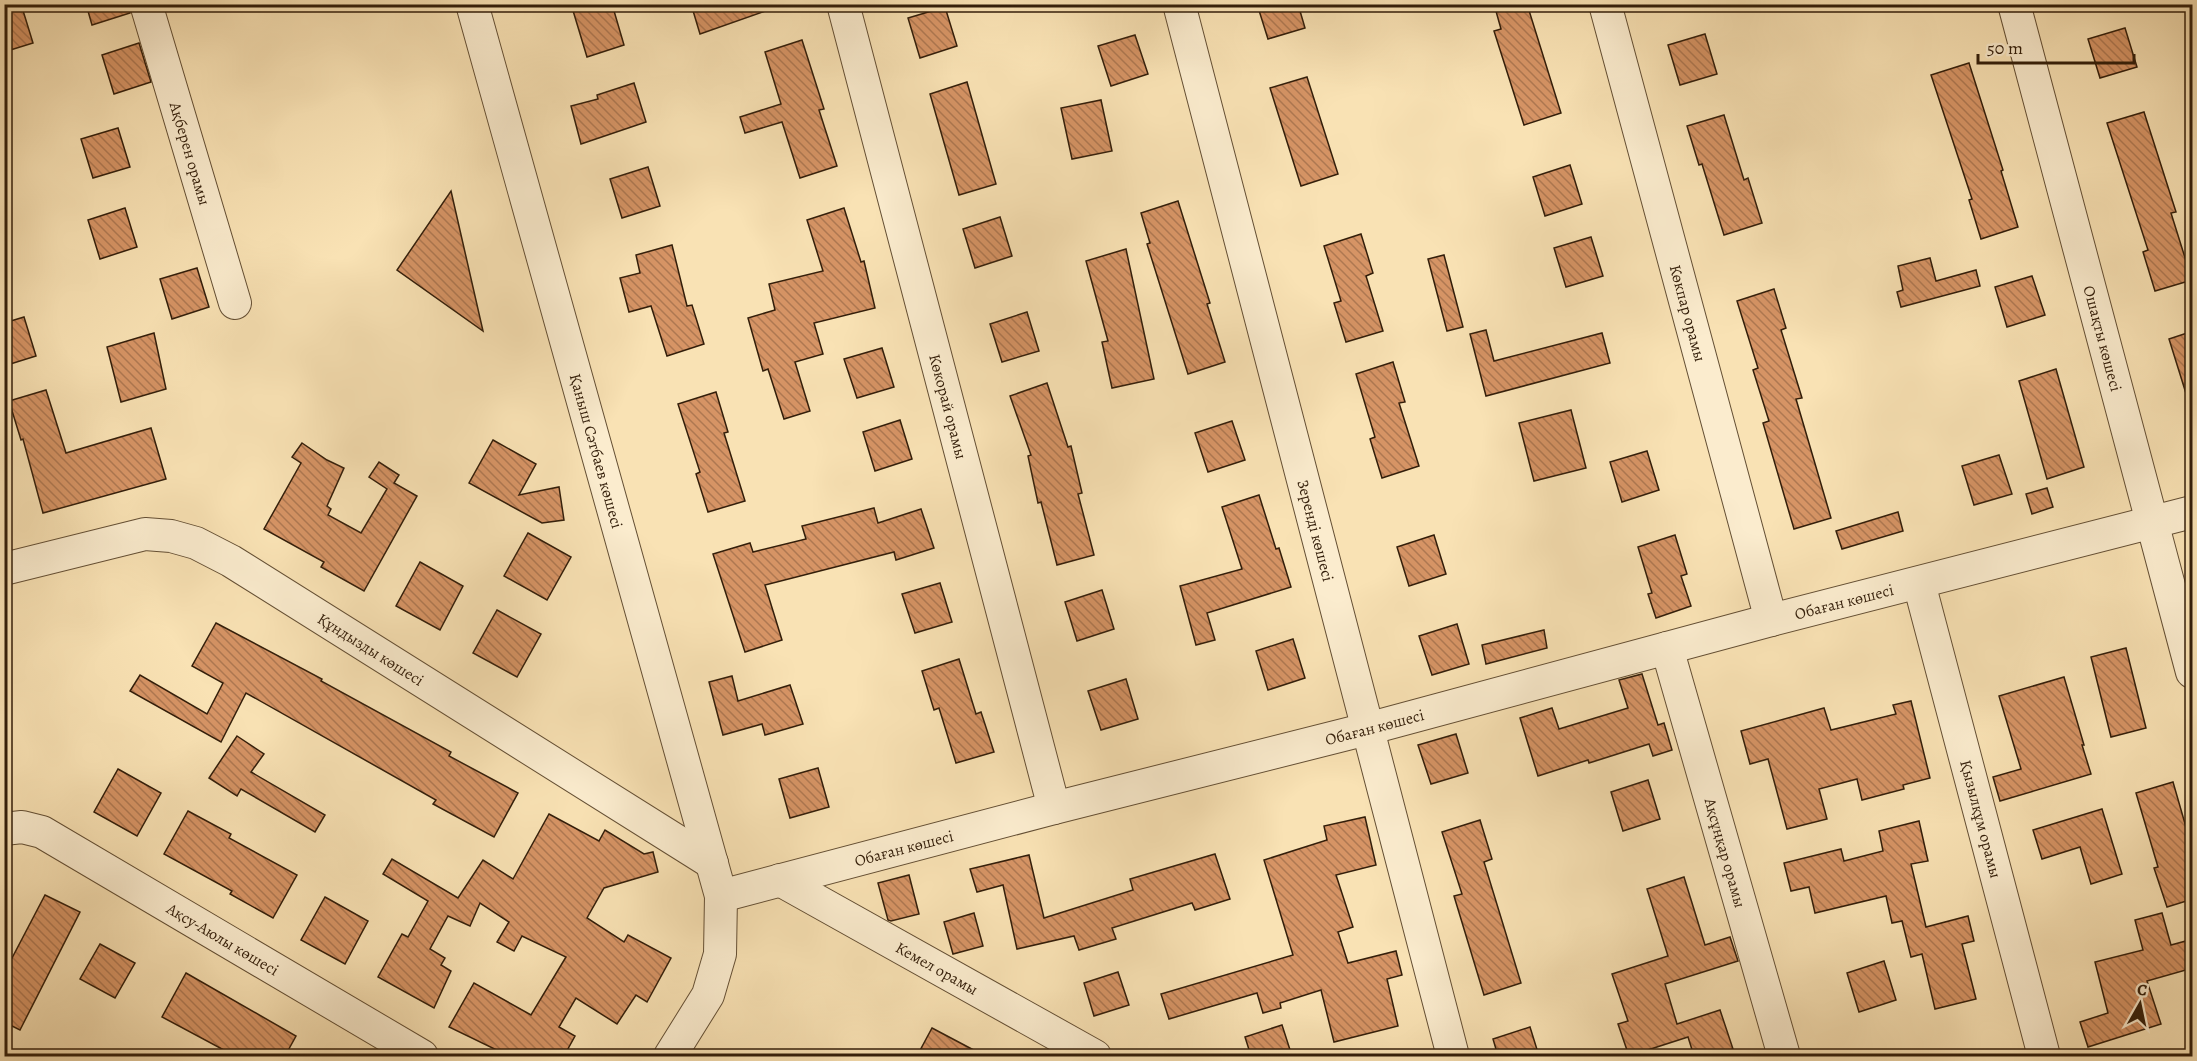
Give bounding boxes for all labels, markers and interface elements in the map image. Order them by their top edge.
scale bar [1978,27,2134,65]
text: 50 m [1987,36,2023,60]
street label: Ақберен орамы [164,99,215,208]
street label: Көкпар орамы [1664,262,1711,364]
street label: Ошақты көшесі [2077,283,2127,394]
street label: Көкорай орамы [923,352,972,462]
street label: Қаныш Сәтбаев көшесі [564,371,628,531]
street label: Зеренді көшесі [1291,478,1339,584]
street label: Обаған көшесі [1792,579,1896,626]
street label: Құндызды көшесі [313,608,428,691]
street label: Обаған көшесі [1323,704,1427,751]
street label: Қызылқұм орамы [1954,758,2007,881]
street label: Ақсұңқар орамы [1698,795,1751,910]
street label: Обаған көшесі [852,825,956,872]
street label: Ақсу-Аюлы көшесі [162,897,283,981]
street label: Кемел орамы [891,937,982,1001]
north arrow [2110,974,2170,1034]
text: С [2136,979,2149,1002]

